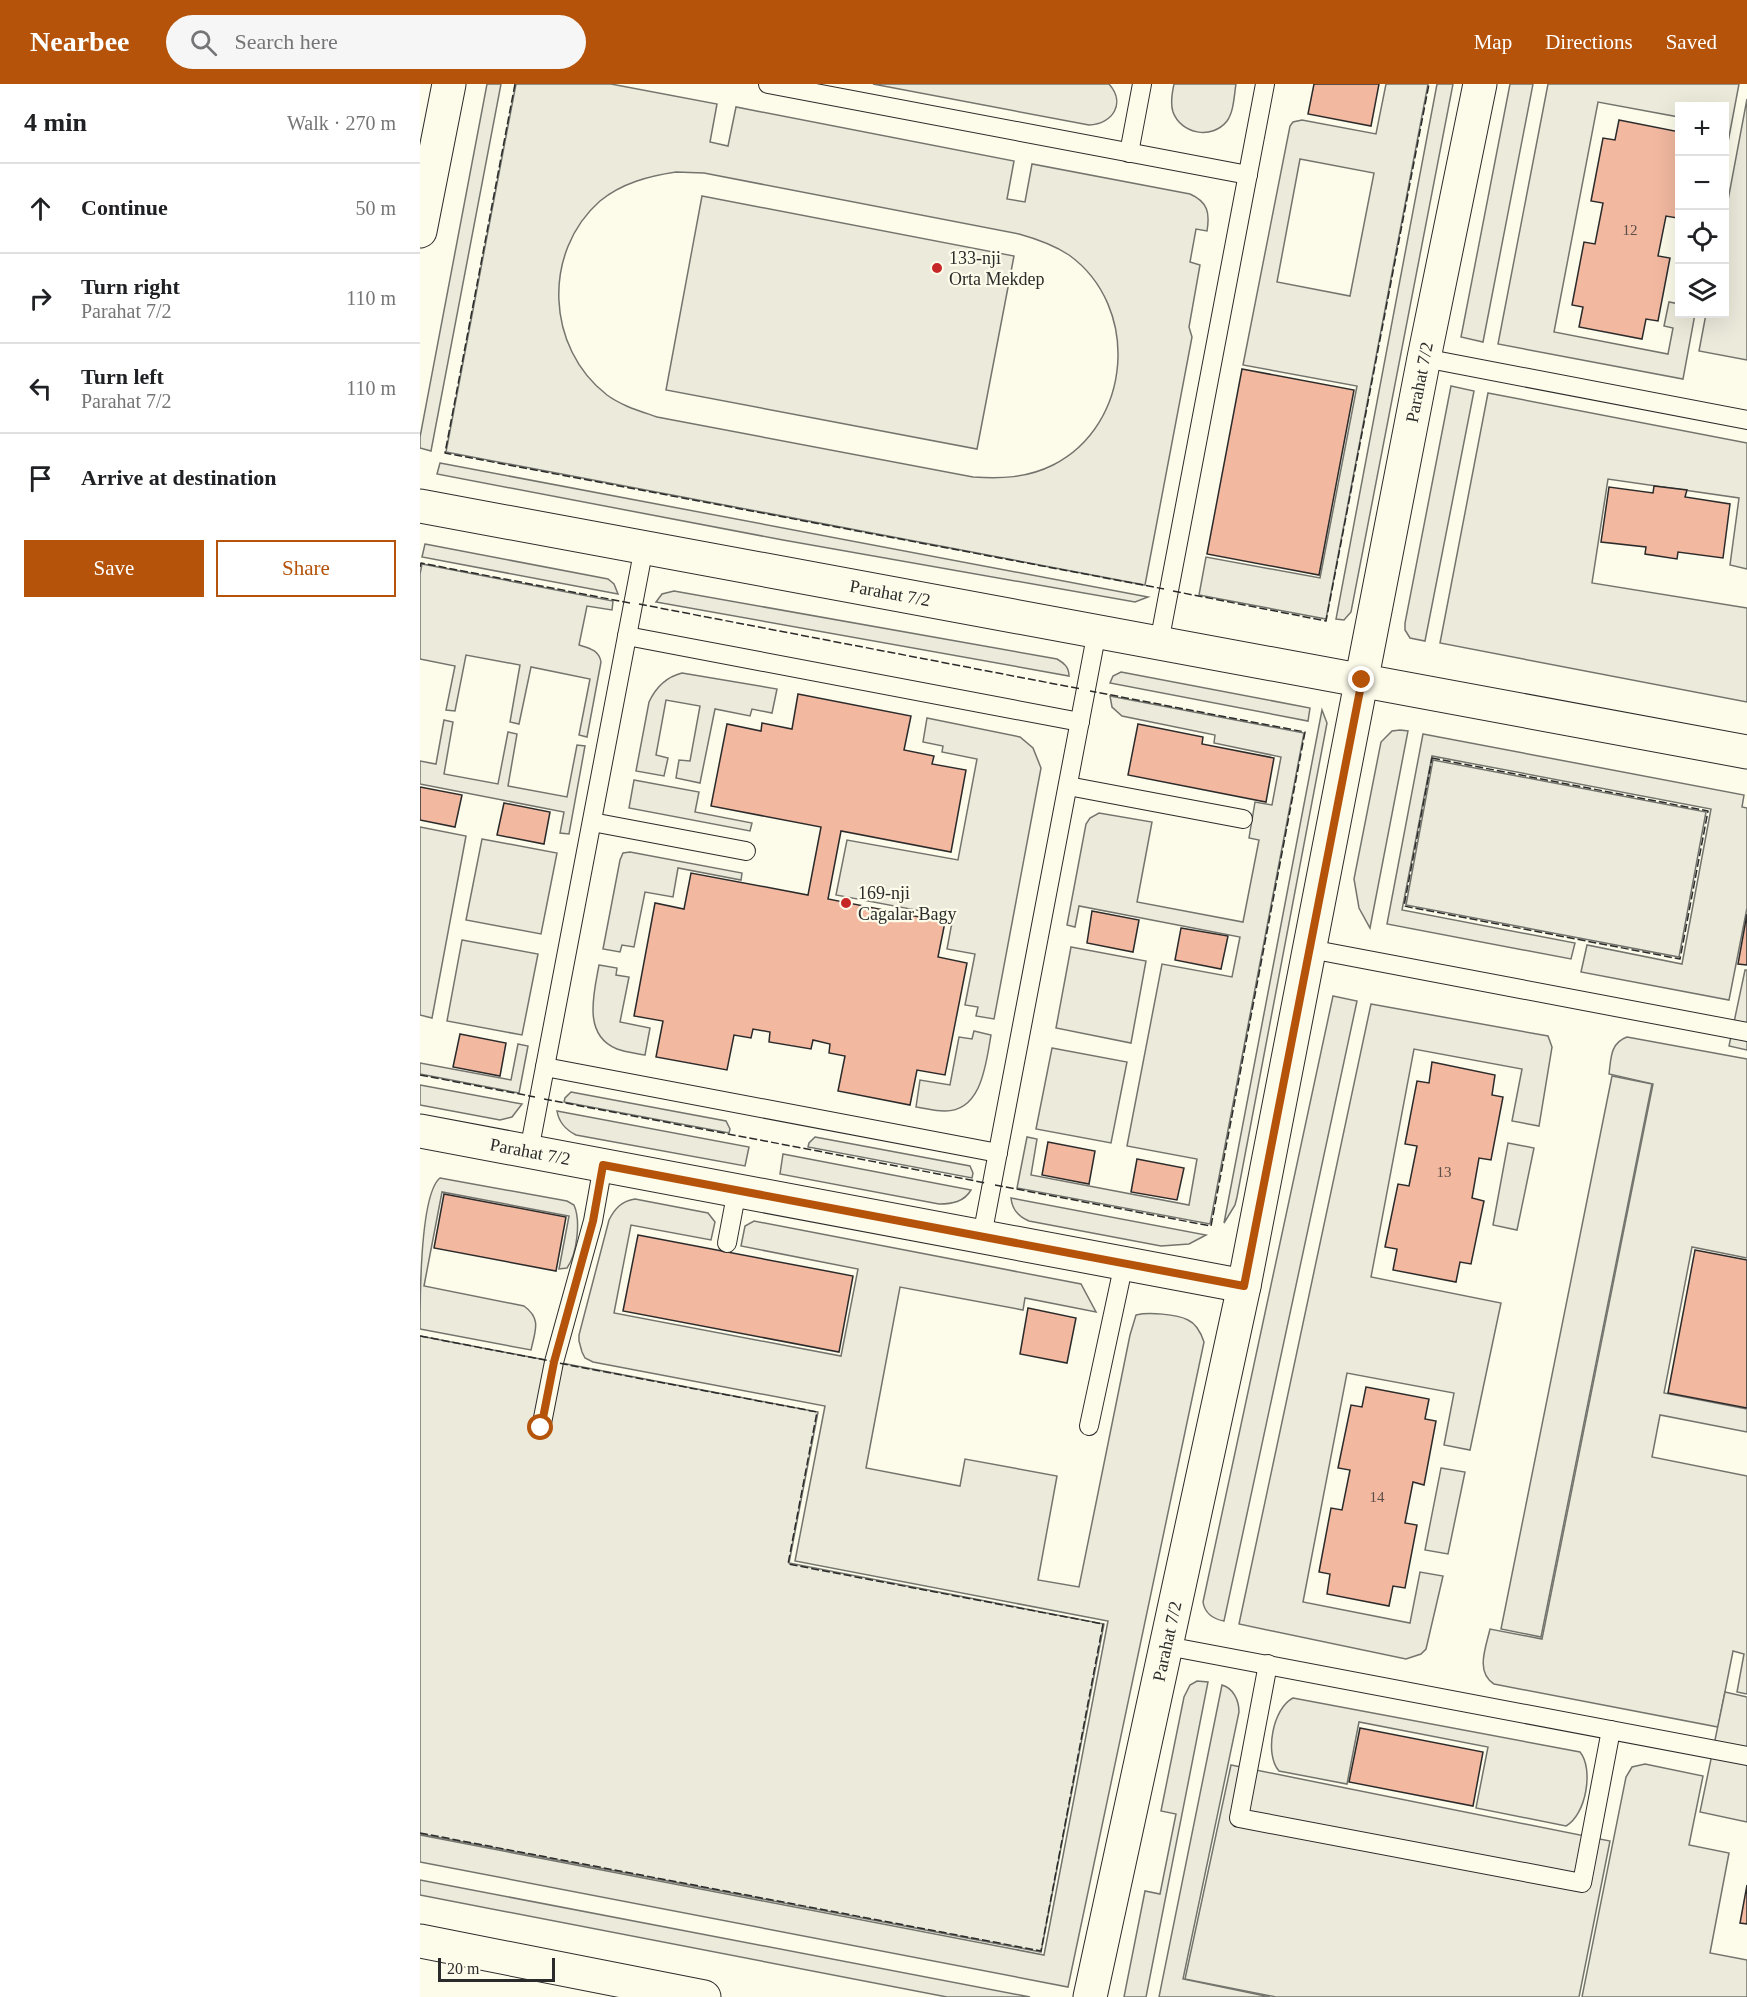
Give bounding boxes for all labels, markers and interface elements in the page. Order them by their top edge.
search box [166,15,586,69]
text: Nearbee [30,26,130,57]
icon: search [187,26,220,59]
text: Search here [235,29,338,54]
text: Map [1474,30,1512,54]
text: Directions [1545,30,1633,54]
text: Saved [1666,30,1717,54]
map controls [1675,102,1729,318]
button: + [1675,102,1729,156]
text: 4 min [24,108,87,137]
text: Walk · 270 m [287,112,396,134]
button: − [1675,156,1729,210]
icon: ahead [24,192,57,225]
text: Continue [81,195,168,220]
text: 50 m [355,197,396,219]
button: locate [1675,210,1729,264]
house number: 12 [1623,222,1638,238]
place label: 133-nji Orta Mekdep [949,248,1044,289]
marker: 133-nji Orta Mekdep [930,261,944,275]
button: layers [1675,264,1729,318]
text: Turn right [81,274,180,299]
icon: right [24,282,57,315]
text: 110 m [346,287,396,309]
text: Parahat 7/2 [81,300,172,322]
street label: Parahat 7/2 [1402,340,1437,424]
text: Turn left [81,364,164,389]
icon: left [24,372,57,405]
text: 110 m [346,377,396,399]
text: Parahat 7/2 [81,390,172,412]
icon: arrive [24,462,57,495]
text: Arrive at destination [81,465,277,490]
button: Save [24,540,204,597]
button: Share [216,540,396,597]
street label: Parahat 7/2 [848,576,932,610]
route end [1348,666,1374,692]
place label: 169-nji Cagalar Bagy [858,883,956,924]
marker: 169-nji Cagalar Bagy [839,896,853,910]
street label: Parahat 7/2 [488,1134,572,1169]
house number: 13 [1437,1164,1452,1180]
route start [527,1414,553,1440]
house number: 14 [1370,1489,1385,1505]
street label: Parahat 7/2 [1149,1599,1185,1683]
scale bar [438,1955,555,1982]
text: 20 m [447,1960,479,1977]

